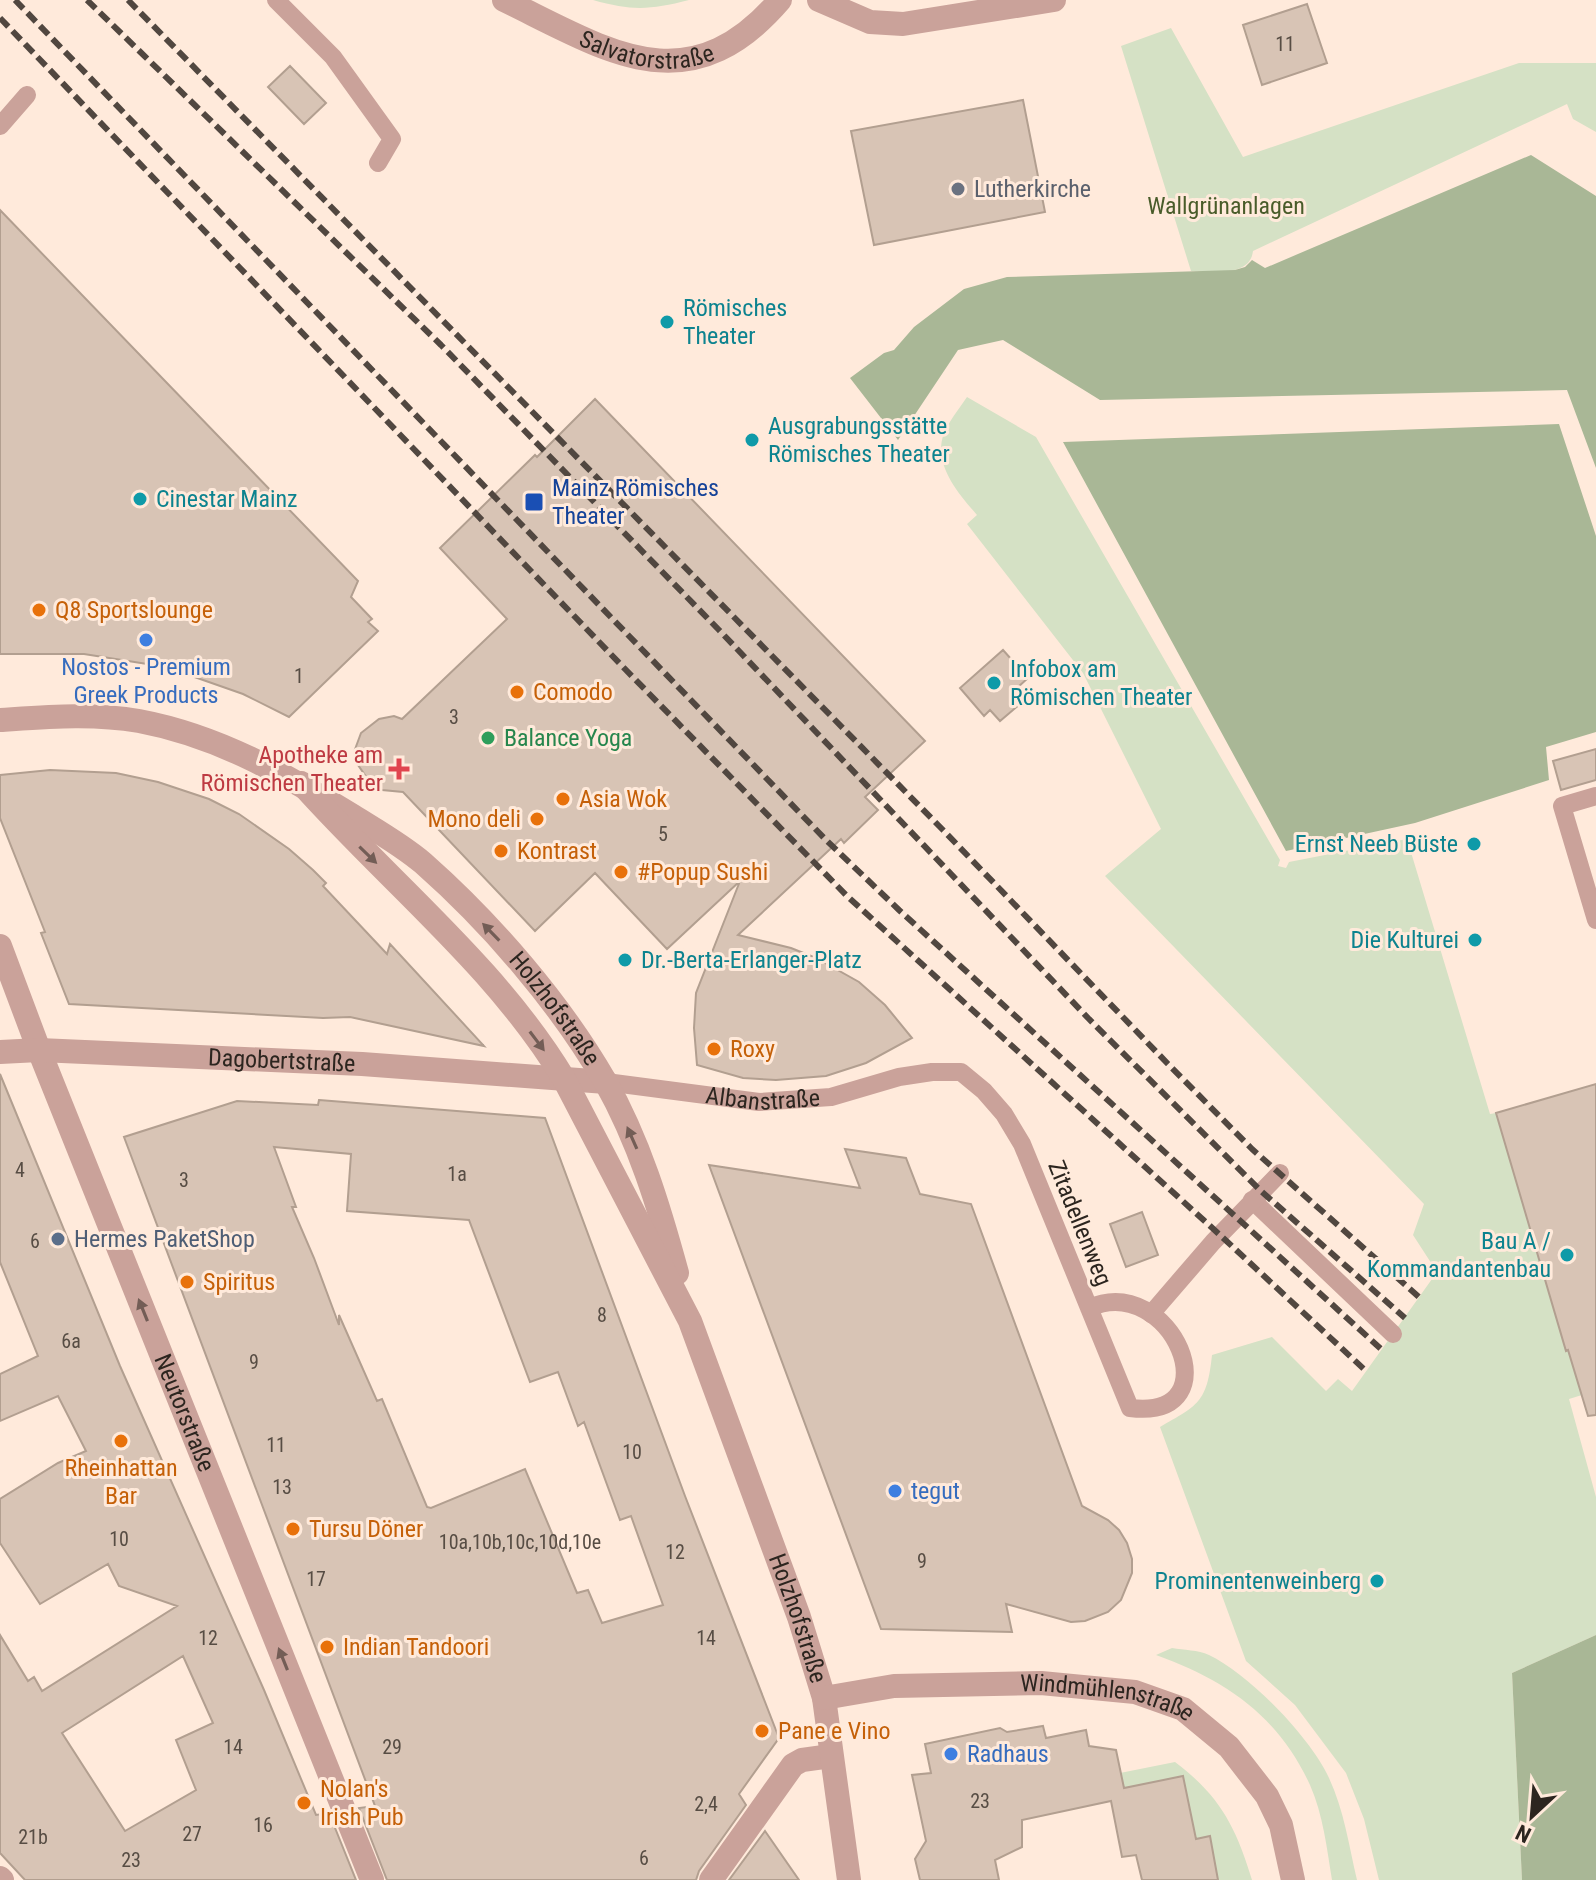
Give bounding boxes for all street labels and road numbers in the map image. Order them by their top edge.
street label: Salvatorstraße [575,25,718,75]
street label: Holzhofstraße [503,946,606,1070]
street label: Dagobertstraße [207,1043,356,1078]
street label: Albanstraße [704,1081,821,1116]
street label: Zitadellenweg [1042,1156,1118,1290]
street label: Neutorstraße [148,1350,221,1476]
street label: Holzhofstraße [763,1550,832,1686]
street label: Windmühlenstraße [1020,1669,1201,1727]

